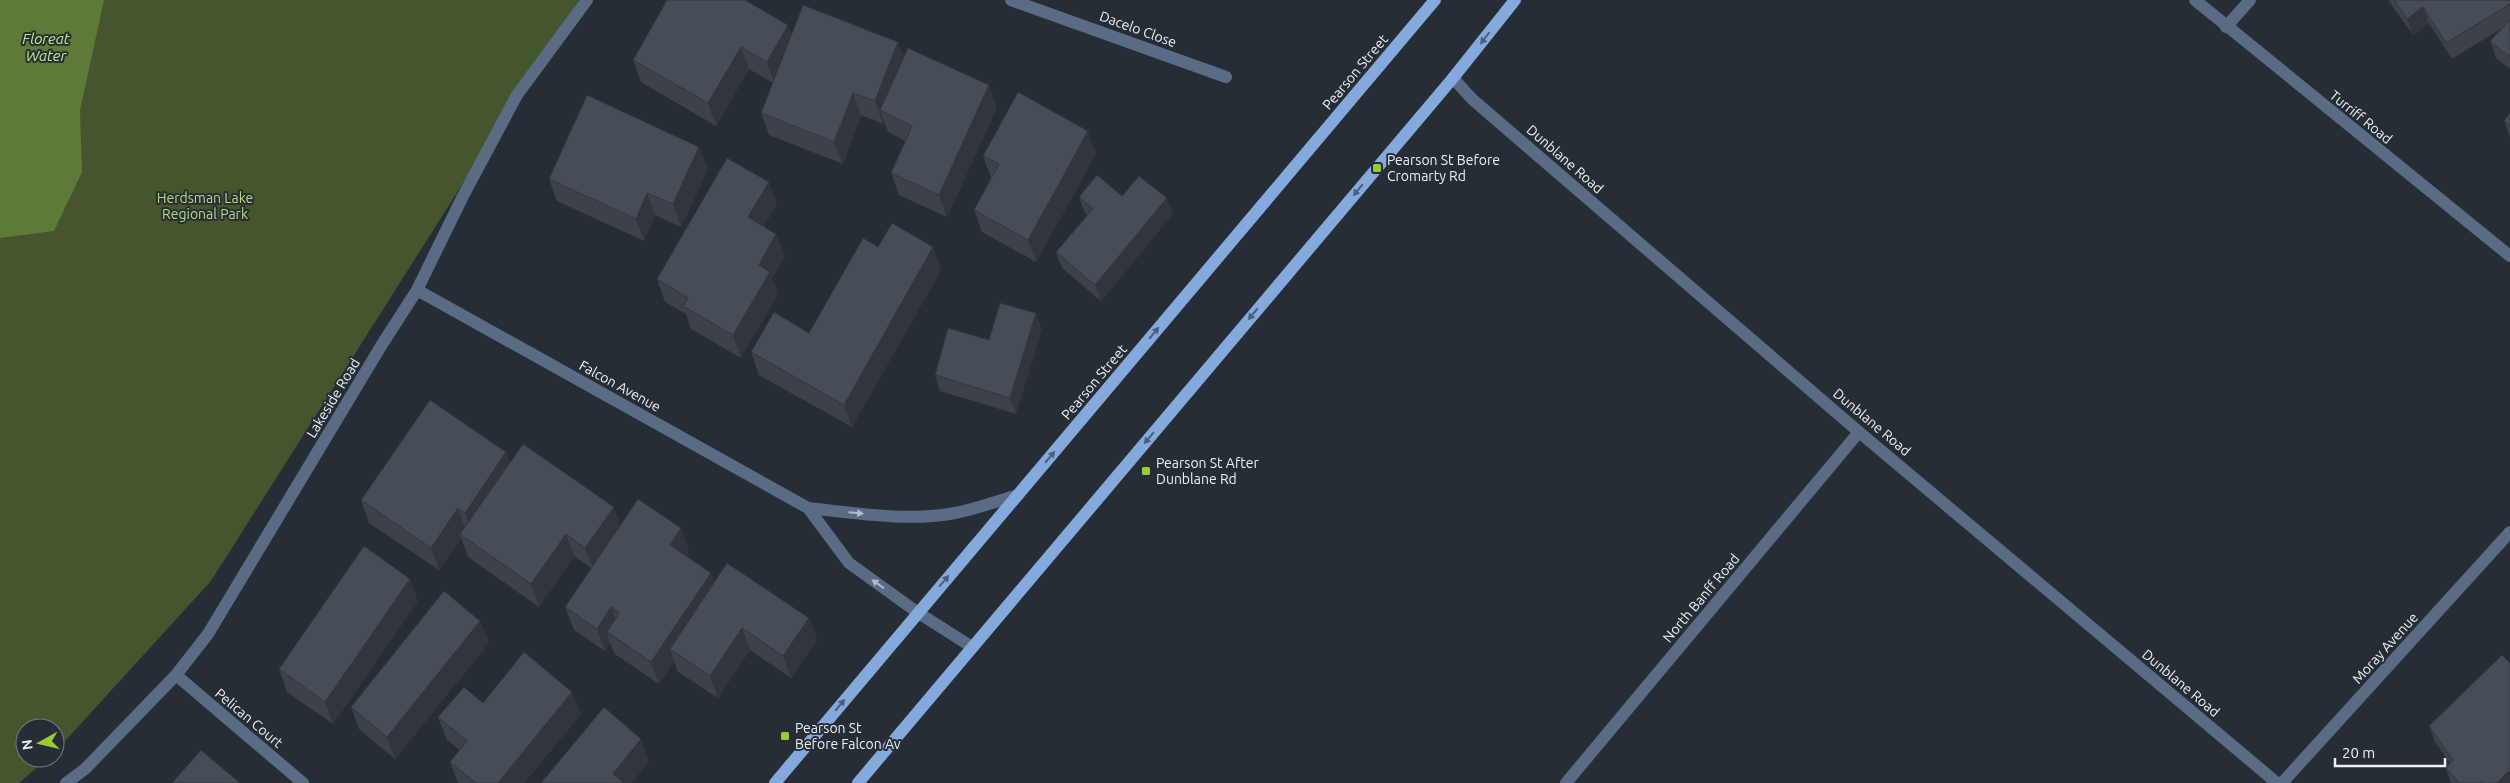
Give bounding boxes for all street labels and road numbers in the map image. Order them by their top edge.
street label: Dacelo Close [1097,8,1179,50]
street label: Pearson Street [1319,31,1391,113]
street label: Turriff Road [2327,87,2395,147]
street label: Dunblane Road [1523,121,1607,197]
street label: Pearson Street [1058,341,1130,423]
street label: Lakeside Road [303,355,363,441]
street label: Falcon Avenue [576,357,664,415]
street label: Dunblane Road [1830,385,1914,459]
street label: North Banff Road [1659,551,1743,645]
street label: Moray Avenue [2349,609,2421,687]
street label: Dunblane Road [2139,646,2223,720]
street label: Pelican Court [212,685,286,751]

